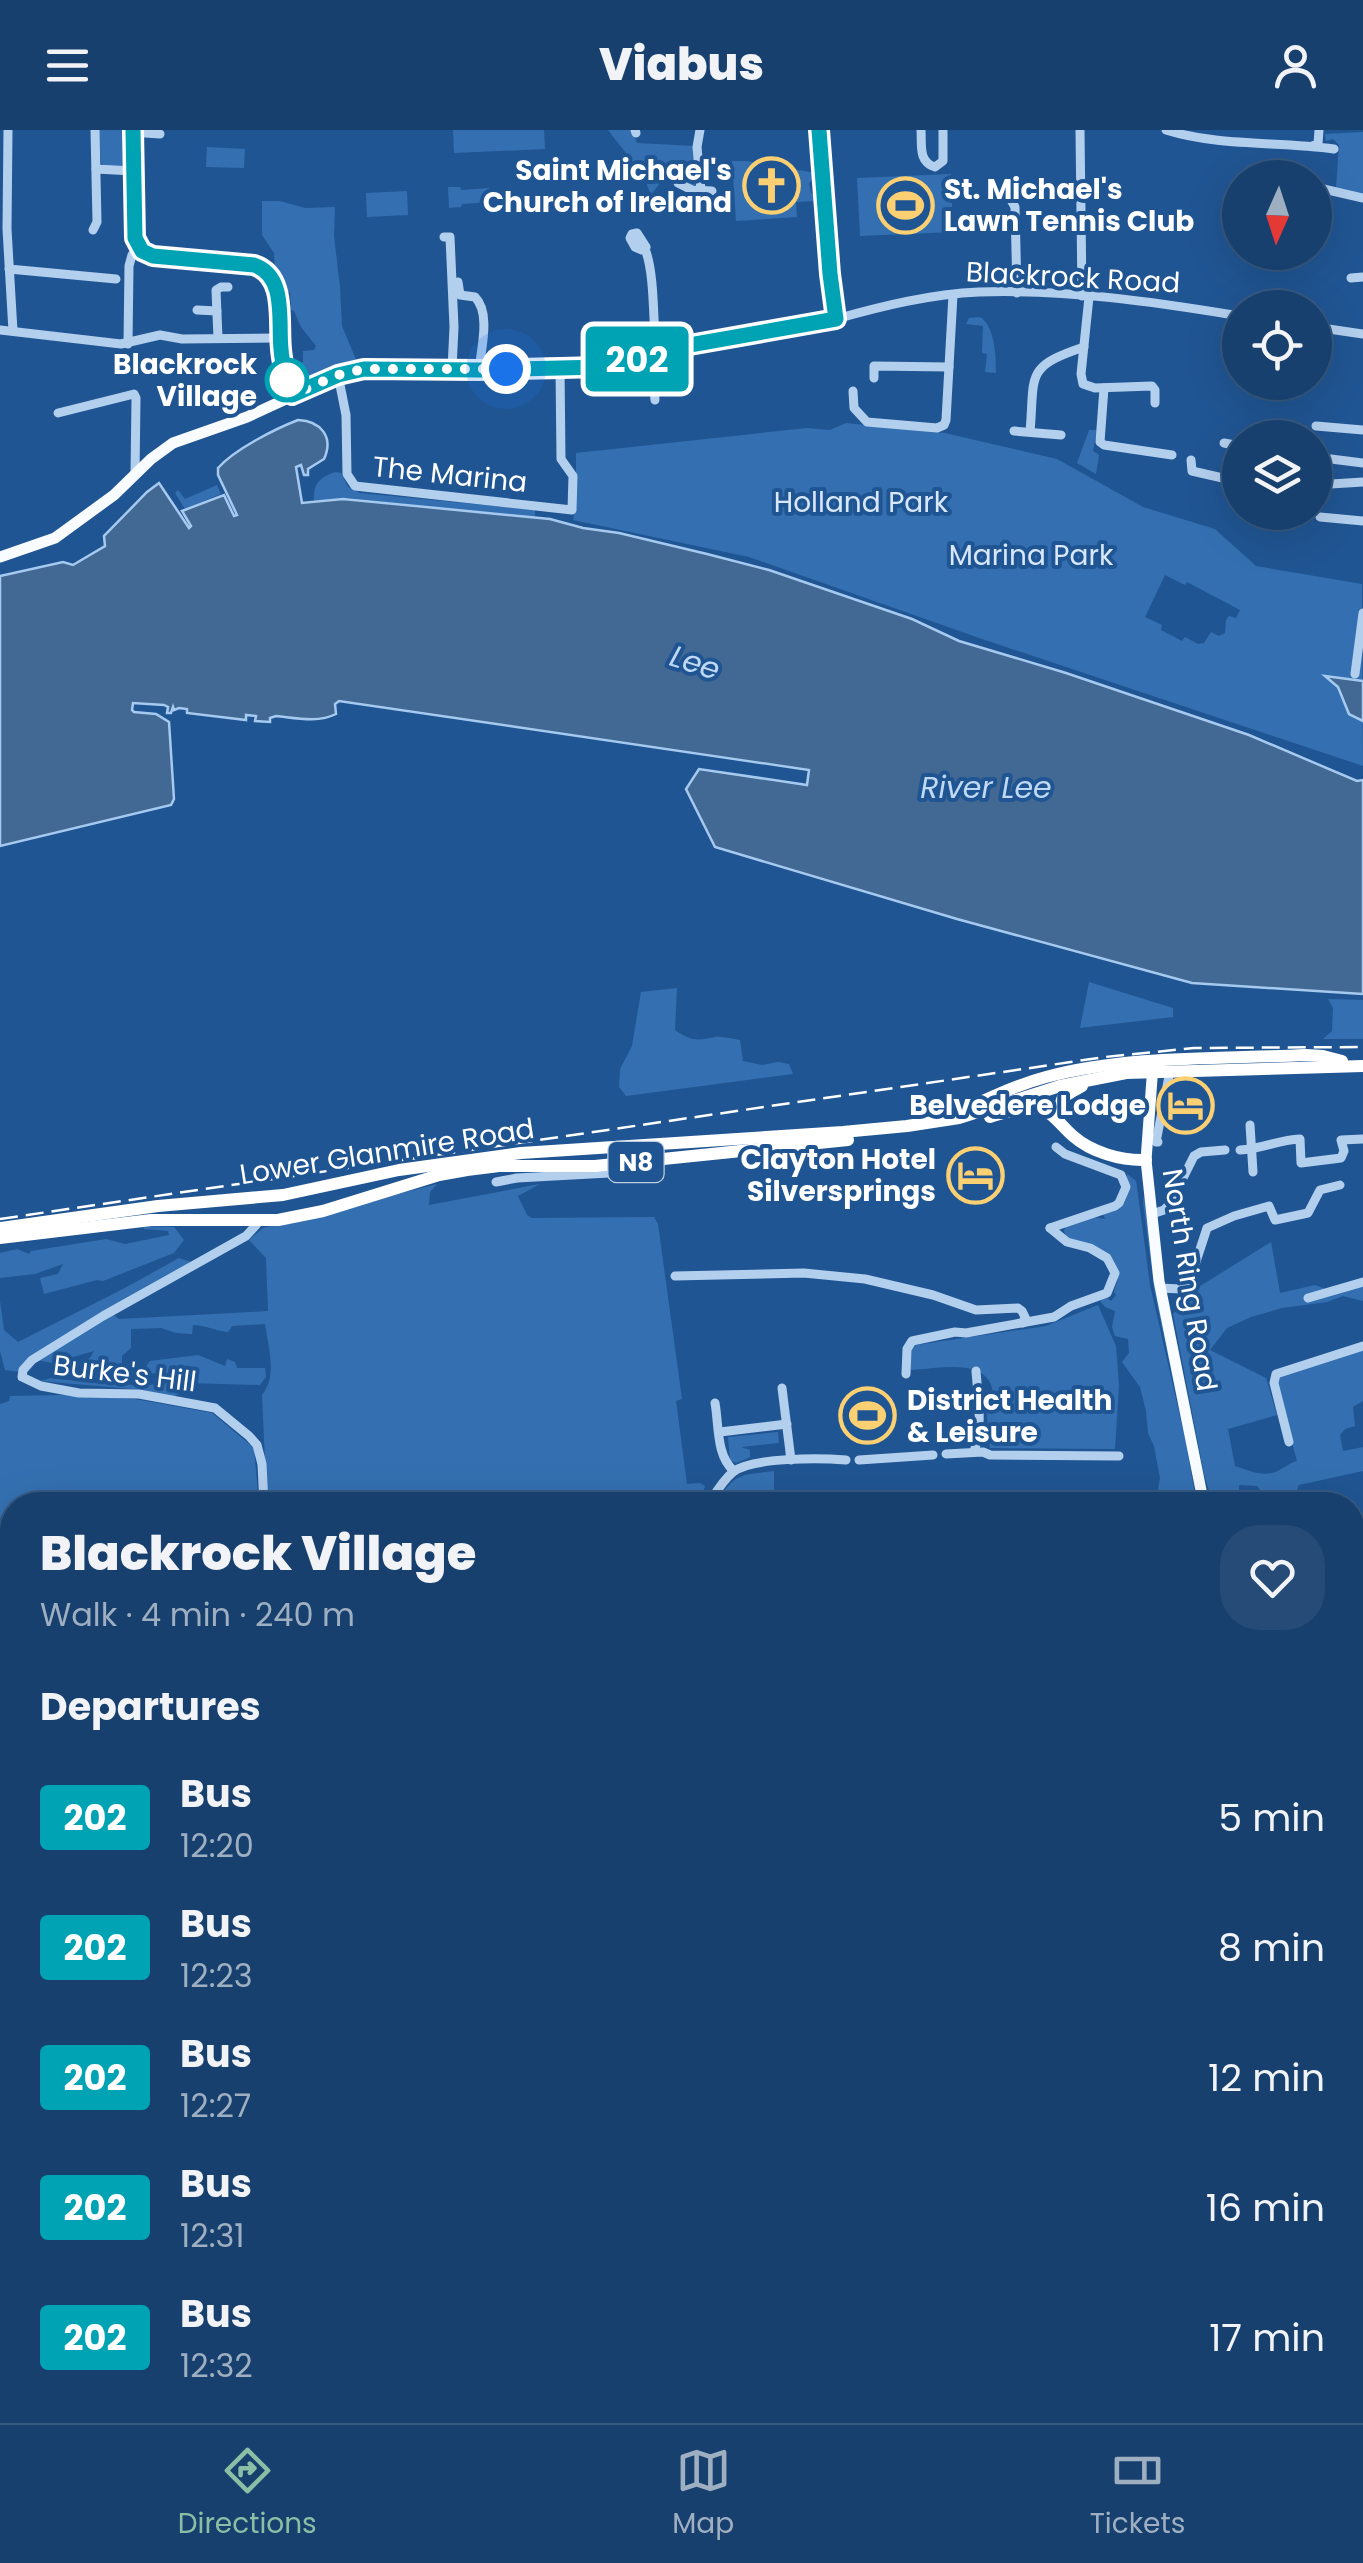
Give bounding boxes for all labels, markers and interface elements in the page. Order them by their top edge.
text: Viabus [599,33,764,96]
icon: menu [40,38,95,93]
icon: person [1268,38,1323,93]
place label: Saint Michael's Church of Ireland [483,151,732,222]
church icon: Saint Michael's Church of Ireland [741,156,801,216]
north arrow [1222,160,1332,270]
map controls [1222,160,1332,530]
place label: St. Michael's Lawn Tennis Club [944,170,1194,241]
sports icon: St. Michael's Lawn Tennis Club [875,175,935,235]
street label: Blackrock Road [965,252,1181,303]
button: locate [1222,290,1332,400]
line badge: 202 [580,326,694,392]
text: 202 [606,335,668,384]
your location [481,344,531,394]
place label: Blackrock Village [113,345,258,416]
marker: Blackrock Village [266,359,308,401]
button: layers [1222,420,1332,530]
street label: The Marina [371,447,529,502]
park label: Holland Park [774,483,949,522]
park label: Marina Park [949,536,1114,575]
water label: Lee [665,634,726,691]
water label: River Lee [920,766,1052,809]
hotel icon: Belvedere Lodge [1155,1075,1215,1135]
place label: Belvedere Lodge [909,1086,1146,1125]
street label: Lower Glanmire Road [237,1109,537,1194]
place label: Clayton Hotel Silversprings [741,1140,936,1211]
road number: N8 [608,1142,664,1182]
hotel icon: Clayton Hotel Silversprings [945,1145,1005,1205]
street label: North Ring Road [1153,1166,1226,1394]
street label: Burke's Hill [51,1345,199,1402]
place label: District Health & Leisure [907,1381,1112,1452]
sports icon: District Health & Leisure [838,1386,898,1446]
text: Blackrock Village [40,1520,476,1587]
button: heart [1220,1525,1325,1630]
text: Walk · 4 min · 240 m [40,1592,355,1637]
text: Departures [40,1680,261,1733]
text: Bus [180,1767,252,1820]
text: 5 min [1218,1791,1325,1844]
text: 202 [64,1793,126,1842]
text: 12:20 [180,1823,254,1868]
text: Bus [180,1897,252,1950]
text: 8 min [1218,1921,1325,1974]
text: 202 [64,1923,126,1972]
text: 12:23 [180,1953,253,1998]
text: Bus [180,2027,252,2080]
text: 12 min [1208,2051,1325,2104]
text: 202 [64,2053,126,2102]
text: 12:27 [180,2083,251,2128]
text: Bus [180,2157,252,2210]
text: 16 min [1206,2181,1325,2234]
text: 202 [64,2183,126,2232]
text: 12:31 [180,2213,245,2258]
text: Bus [180,2287,252,2340]
text: 17 min [1209,2311,1325,2364]
text: 202 [64,2313,126,2362]
text: 12:32 [180,2343,253,2388]
tab: Directions [178,2443,317,2545]
tab: Map [672,2443,734,2545]
tab: Tickets [1090,2443,1185,2545]

